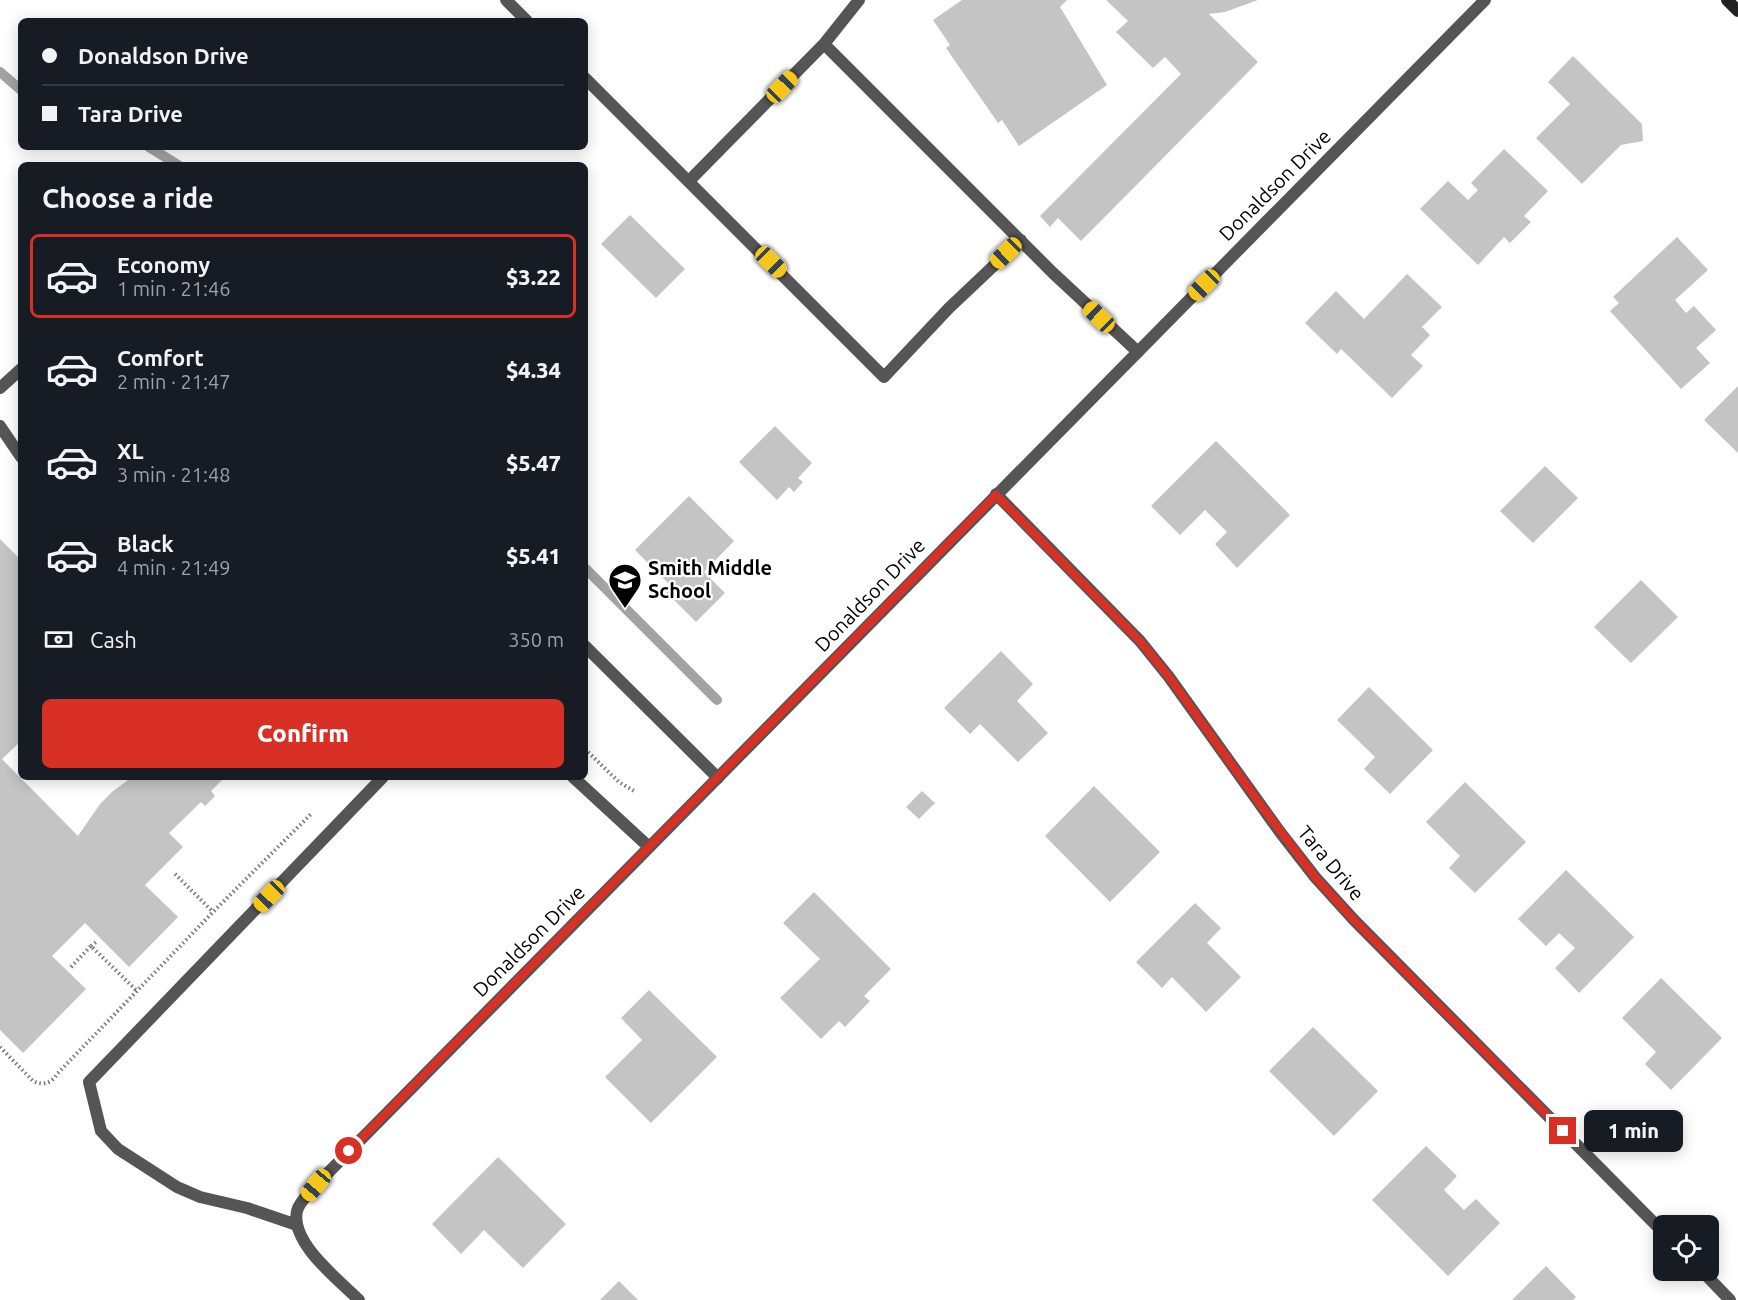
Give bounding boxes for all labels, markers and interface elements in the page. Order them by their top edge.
text: Donaldson Drive [78,43,249,68]
car [763,68,801,106]
text: Tara Drive [78,101,183,126]
street label: Donaldson Drive [1214,124,1335,245]
text: Choose a ride [42,183,214,213]
car [987,234,1025,272]
car [752,243,790,281]
icon: car [45,249,99,303]
text: Economy [117,252,210,277]
text: $3.22 [506,264,561,289]
car [1185,266,1223,304]
text: 1 min · 21:46 [117,277,231,300]
car [1080,298,1118,336]
icon: car [45,342,99,396]
text: Comfort [117,345,204,370]
text: $4.34 [506,357,561,382]
text: 2 min · 21:47 [117,370,231,393]
icon: car [45,435,99,489]
text: XL [117,438,144,463]
text: $5.47 [506,450,561,475]
text: 3 min · 21:48 [117,463,231,486]
icon: car [45,528,99,582]
text: Black [117,531,174,556]
street label: Donaldson Drive [810,533,929,656]
text: $5.41 [506,543,561,568]
text: 4 min · 21:49 [117,556,231,579]
place label: Smith Middle School [648,556,772,602]
school or university icon: Smith Middle School [607,562,643,609]
icon: cash [42,623,75,656]
text: Cash [90,627,137,652]
text: 350 m [508,628,564,651]
button: Confirm [42,699,564,768]
street label: Tara Drive [1294,821,1369,905]
car [250,877,288,915]
street label: Donaldson Drive [468,880,589,1001]
callout: 1 min [1584,1110,1683,1152]
route end [1549,1117,1576,1144]
text: 1 min [1608,1119,1659,1142]
route start [335,1137,362,1164]
car [298,1165,334,1205]
map controls [1653,1215,1719,1281]
button: locate [1653,1215,1719,1281]

